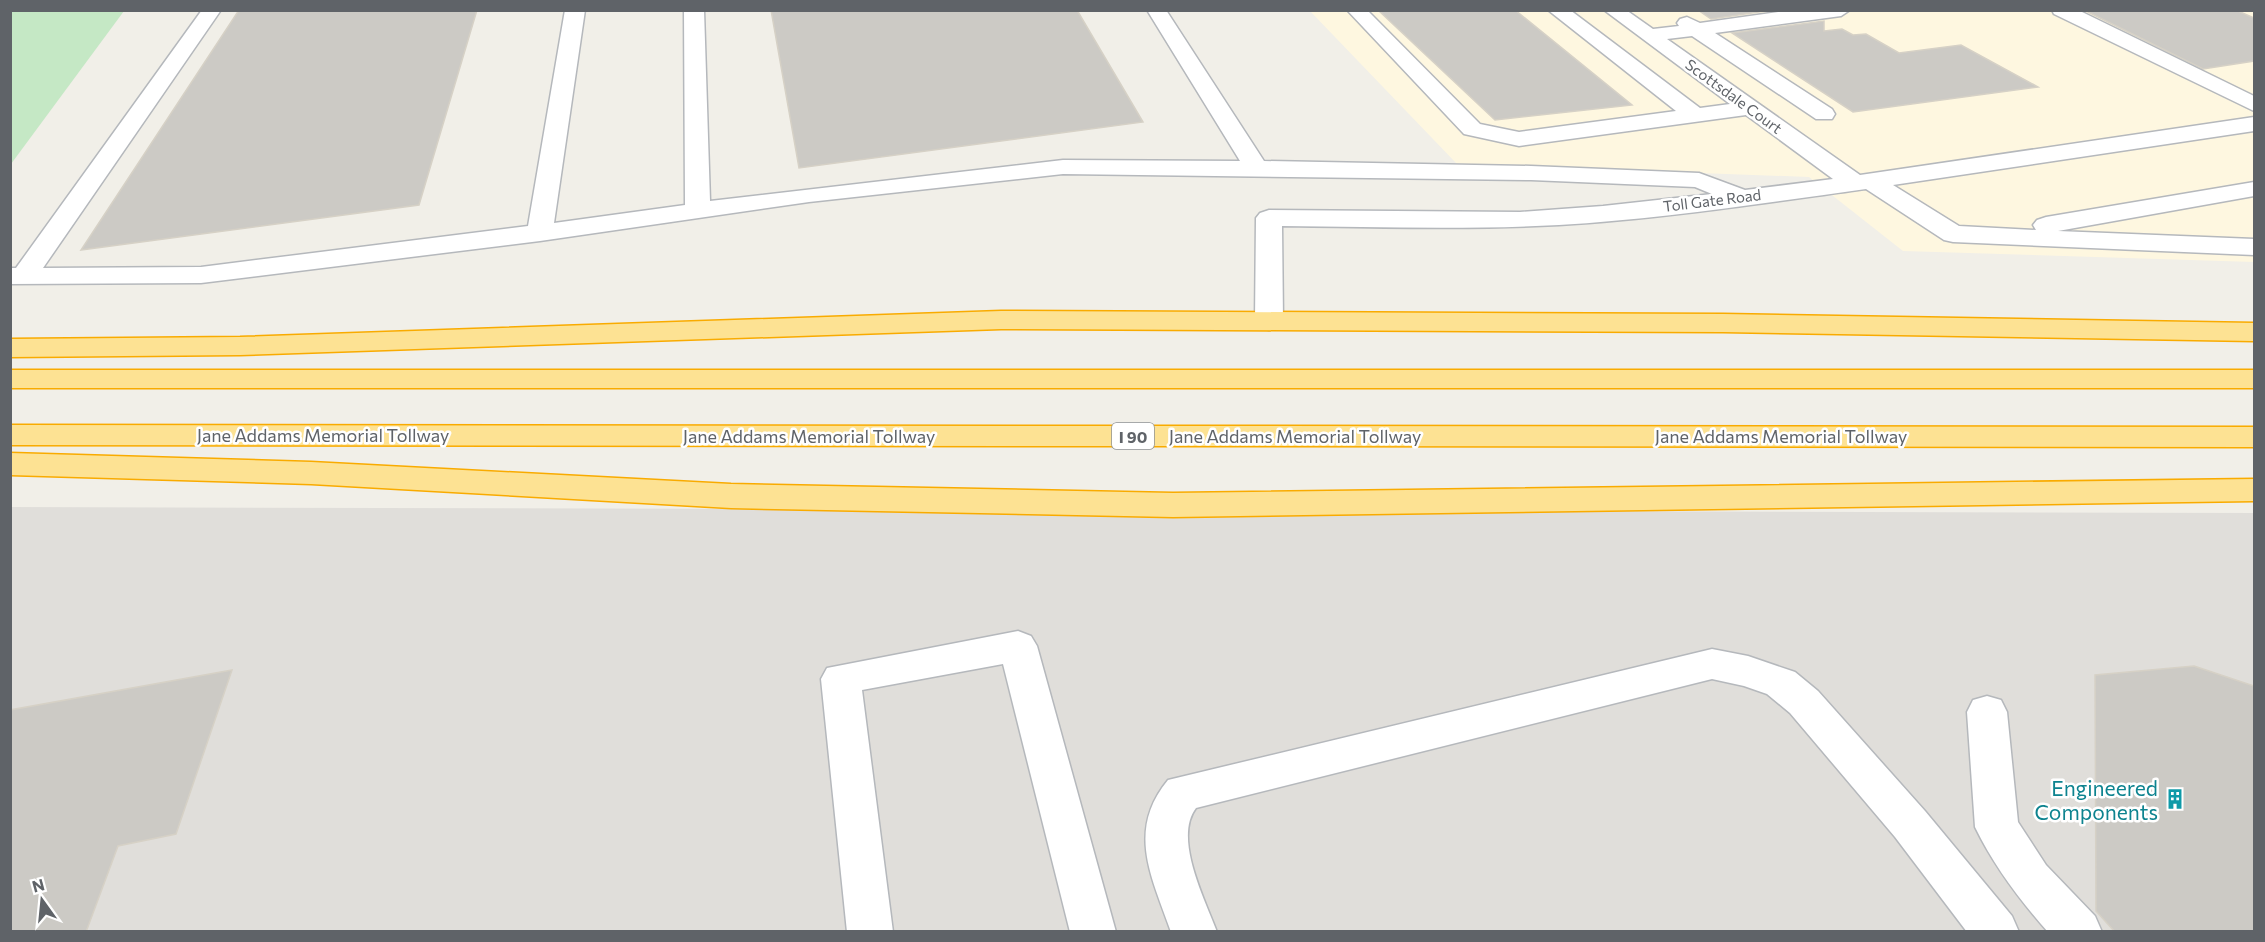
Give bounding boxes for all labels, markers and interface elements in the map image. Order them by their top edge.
street label: Scottsdale Court [1682,55,1786,137]
street label: Toll Gate Road [1662,185,1762,215]
road number: I 90 [1112,423,1154,449]
street label: Jane Addams Memorial Tollway [197,424,449,446]
street label: Jane Addams Memorial Tollway [683,425,935,447]
street label: Jane Addams Memorial Tollway [1169,425,1421,447]
street label: Jane Addams Memorial Tollway [1655,425,1907,447]
place label: Engineered Components [2034,775,2158,824]
building icon: Engineered Components [2163,787,2187,811]
north arrow [12,870,72,930]
text: N [30,874,46,896]

